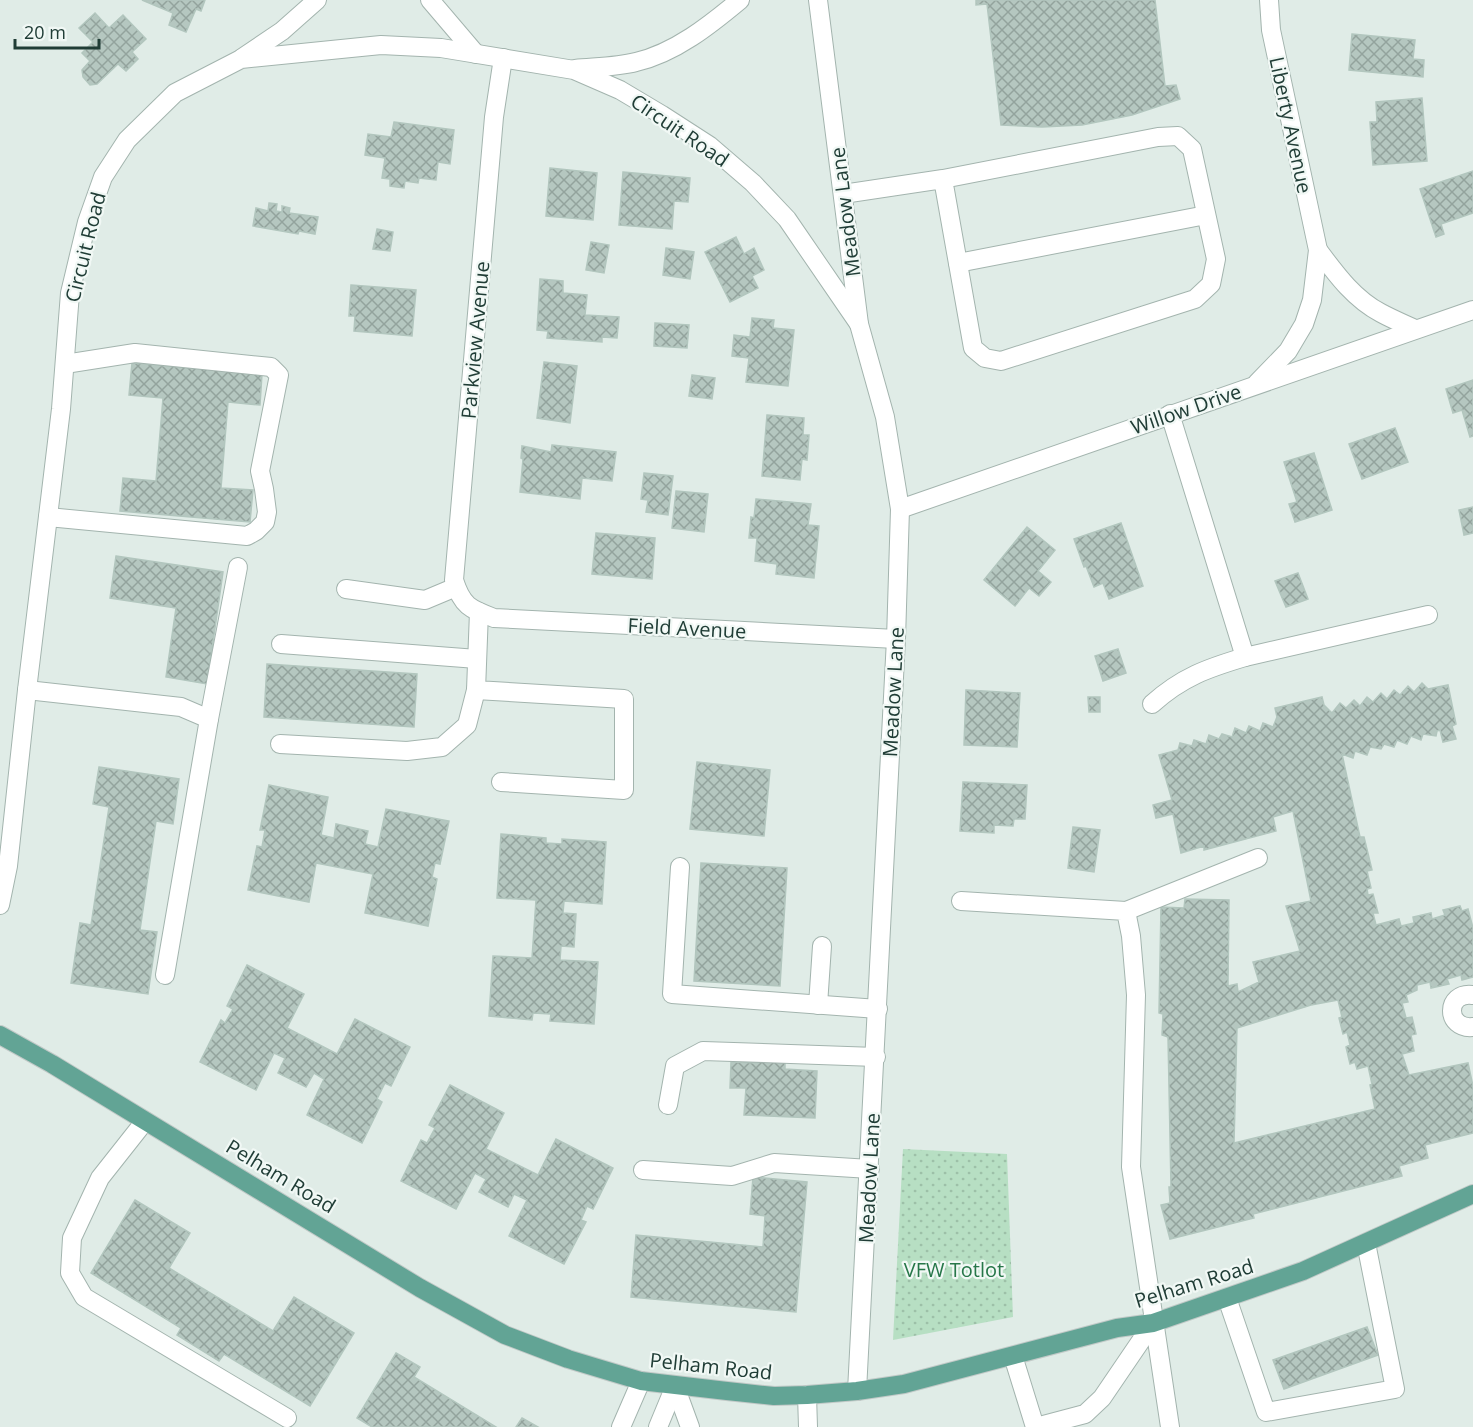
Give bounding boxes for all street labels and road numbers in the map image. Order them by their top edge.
street label: Liberty Avenue [1263,54,1319,196]
street label: Circuit Road [626,87,734,173]
street label: Meadow Lane [824,146,866,278]
street label: Circuit Road [58,189,112,305]
street label: Parkview Avenue [455,260,495,420]
street label: Willow Drive [1127,377,1245,441]
street label: Field Avenue [627,611,747,645]
street label: Meadow Lane [876,626,910,758]
street label: Meadow Lane [852,1112,886,1244]
street label: Pelham Road [221,1133,341,1219]
street label: Pelham Road [1131,1252,1257,1314]
street label: Pelham Road [648,1346,774,1386]

